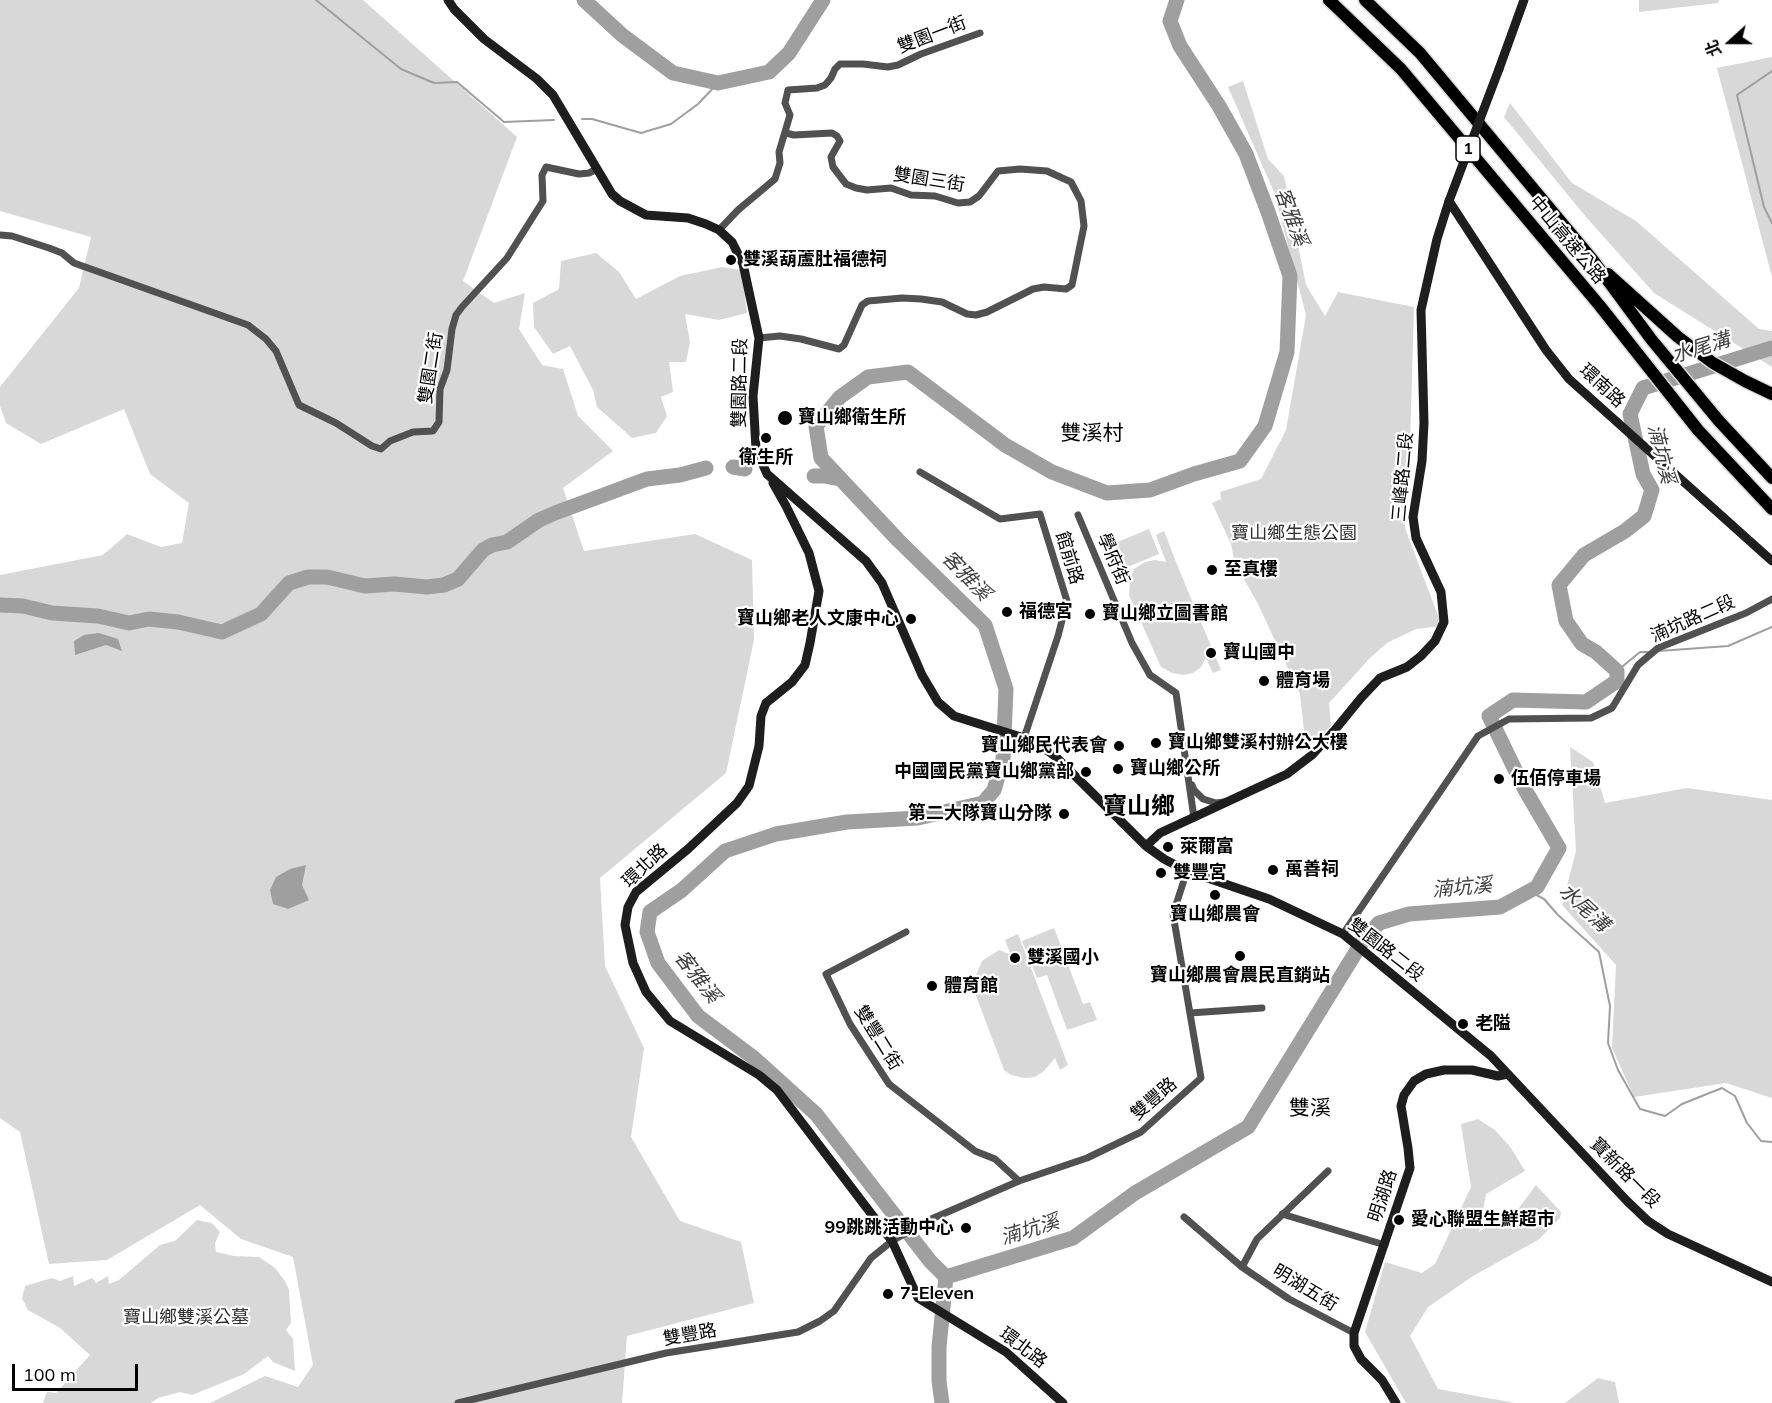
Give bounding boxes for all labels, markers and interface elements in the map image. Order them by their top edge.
street label: 雙園一街 [895,12,969,58]
north arrow [1700,12,1760,72]
text: 北 [1701,37,1725,60]
road number: 1 [1456,136,1480,162]
street label: 雙園三街 [892,164,966,196]
water label: 客雅溪 [1269,185,1313,249]
street label: 中山高速公路 [1524,192,1610,288]
place label: 雙溪葫蘆肚福德祠 [743,249,887,271]
marker: 雙溪葫蘆肚福德祠 [724,253,738,267]
water label: 水尾溝 [1669,328,1733,368]
street label: 雙園二街 [415,331,447,405]
street label: 雙園路二段 [728,338,752,428]
street label: 環南路 [1575,360,1629,412]
place label: 寶山鄉衛生所 [798,407,906,429]
marker: 寶山鄉衛生所 [776,409,794,427]
district label: 雙溪村 [1061,421,1123,447]
water label: 湳坑溪 [1642,422,1680,486]
marker: 衛生所 [759,431,773,445]
street label: 三峰路二段 [1388,431,1418,523]
place label: 衛生所 [739,447,793,469]
park label: 寶山鄉生態公園 [1231,523,1357,545]
street label: 館前路 [1051,529,1087,587]
street label: 學府街 [1093,530,1133,588]
water label: 客雅溪 [937,546,995,606]
place label: 至真樓 [1224,559,1278,581]
marker: 至真樓 [1205,563,1219,577]
street label: 湳坑路二段 [1647,591,1739,647]
place label: 福德宮 [1019,601,1073,623]
place label: 寶山鄉立圖書館 [1102,603,1228,625]
marker: 福德宮 [1000,605,1014,619]
marker: 寶山鄉立圖書館 [1083,607,1097,621]
place label: 寶山鄉老人文康中心 [737,608,899,630]
marker: 寶山鄉老人文康中心 [904,612,918,626]
place label: 寶山國中 [1223,642,1295,664]
marker: 寶山國中 [1204,646,1218,660]
place label: 體育場 [1276,670,1330,692]
marker: 體育場 [1257,674,1271,688]
place label: 寶山鄉雙溪村辦公大樓 [1168,732,1348,754]
place label: 寶山鄉民代表會 [981,735,1107,757]
marker: 寶山鄉雙溪村辦公大樓 [1149,736,1163,750]
marker: 寶山鄉民代表會 [1112,739,1126,753]
place label: 寶山鄉公所 [1130,758,1220,780]
place label: 中國國民黨寶山鄉黨部 [894,761,1074,783]
marker: 寶山鄉公所 [1111,762,1125,776]
marker: 中國國民黨寶山鄉黨部 [1079,765,1093,779]
place label: 伍佰停車場 [1511,768,1601,790]
marker: 伍佰停車場 [1492,772,1506,786]
district label: 寶山鄉 [1103,793,1175,821]
place label: 第二大隊寶山分隊 [908,803,1052,825]
marker: 第二大隊寶山分隊 [1057,807,1071,821]
place label: 萊爾富 [1180,836,1234,858]
street label: 環北路 [618,840,672,892]
marker: 萊爾富 [1161,840,1175,854]
place label: 萬善祠 [1285,859,1339,881]
place label: 雙豐宮 [1173,862,1227,884]
marker: 萬善祠 [1266,863,1280,877]
marker: 雙豐宮 [1154,866,1168,880]
water label: 湳坑溪 [1431,873,1493,903]
water label: 水尾溝 [1554,879,1614,937]
marker: 寶山鄉農會 [1208,888,1222,902]
place label: 寶山鄉農會 [1170,904,1260,926]
street label: 雙園路二段 [1344,914,1428,986]
water label: 客雅溪 [669,946,725,1008]
place label: 雙溪國小 [1027,947,1099,969]
marker: 寶山鄉農會農民直銷站 [1233,949,1247,963]
marker: 雙溪國小 [1008,951,1022,965]
place label: 寶山鄉農會農民直銷站 [1150,965,1330,987]
place label: 體育館 [944,975,998,997]
marker: 體育館 [925,979,939,993]
street label: 雙豐二街 [850,1002,906,1074]
place label: 老隘 [1475,1013,1511,1035]
marker: 老隘 [1456,1017,1470,1031]
street label: 雙豐路 [1127,1073,1181,1125]
district label: 雙溪 [1289,1096,1331,1122]
street label: 寶新路一段 [1586,1134,1664,1212]
street label: 明湖路 [1364,1167,1402,1225]
place label: 愛心聯盟生鮮超市 [1411,1209,1555,1231]
water label: 湳坑溪 [998,1210,1062,1250]
marker: 愛心聯盟生鮮超市 [1392,1213,1406,1227]
place label: 99跳跳活動中心 [824,1217,954,1239]
marker: 99跳跳活動中心 [959,1221,973,1235]
street label: 明湖五街 [1269,1260,1341,1316]
place label: 7-Eleven [900,1283,974,1305]
marker: 7-Eleven [881,1287,895,1301]
park label: 寶山鄉雙溪公墓 [123,1307,249,1329]
street label: 雙豐路 [662,1320,718,1350]
street label: 環北路 [995,1323,1051,1373]
scale bar [15,1352,141,1390]
text: 100 m [23,1363,76,1386]

